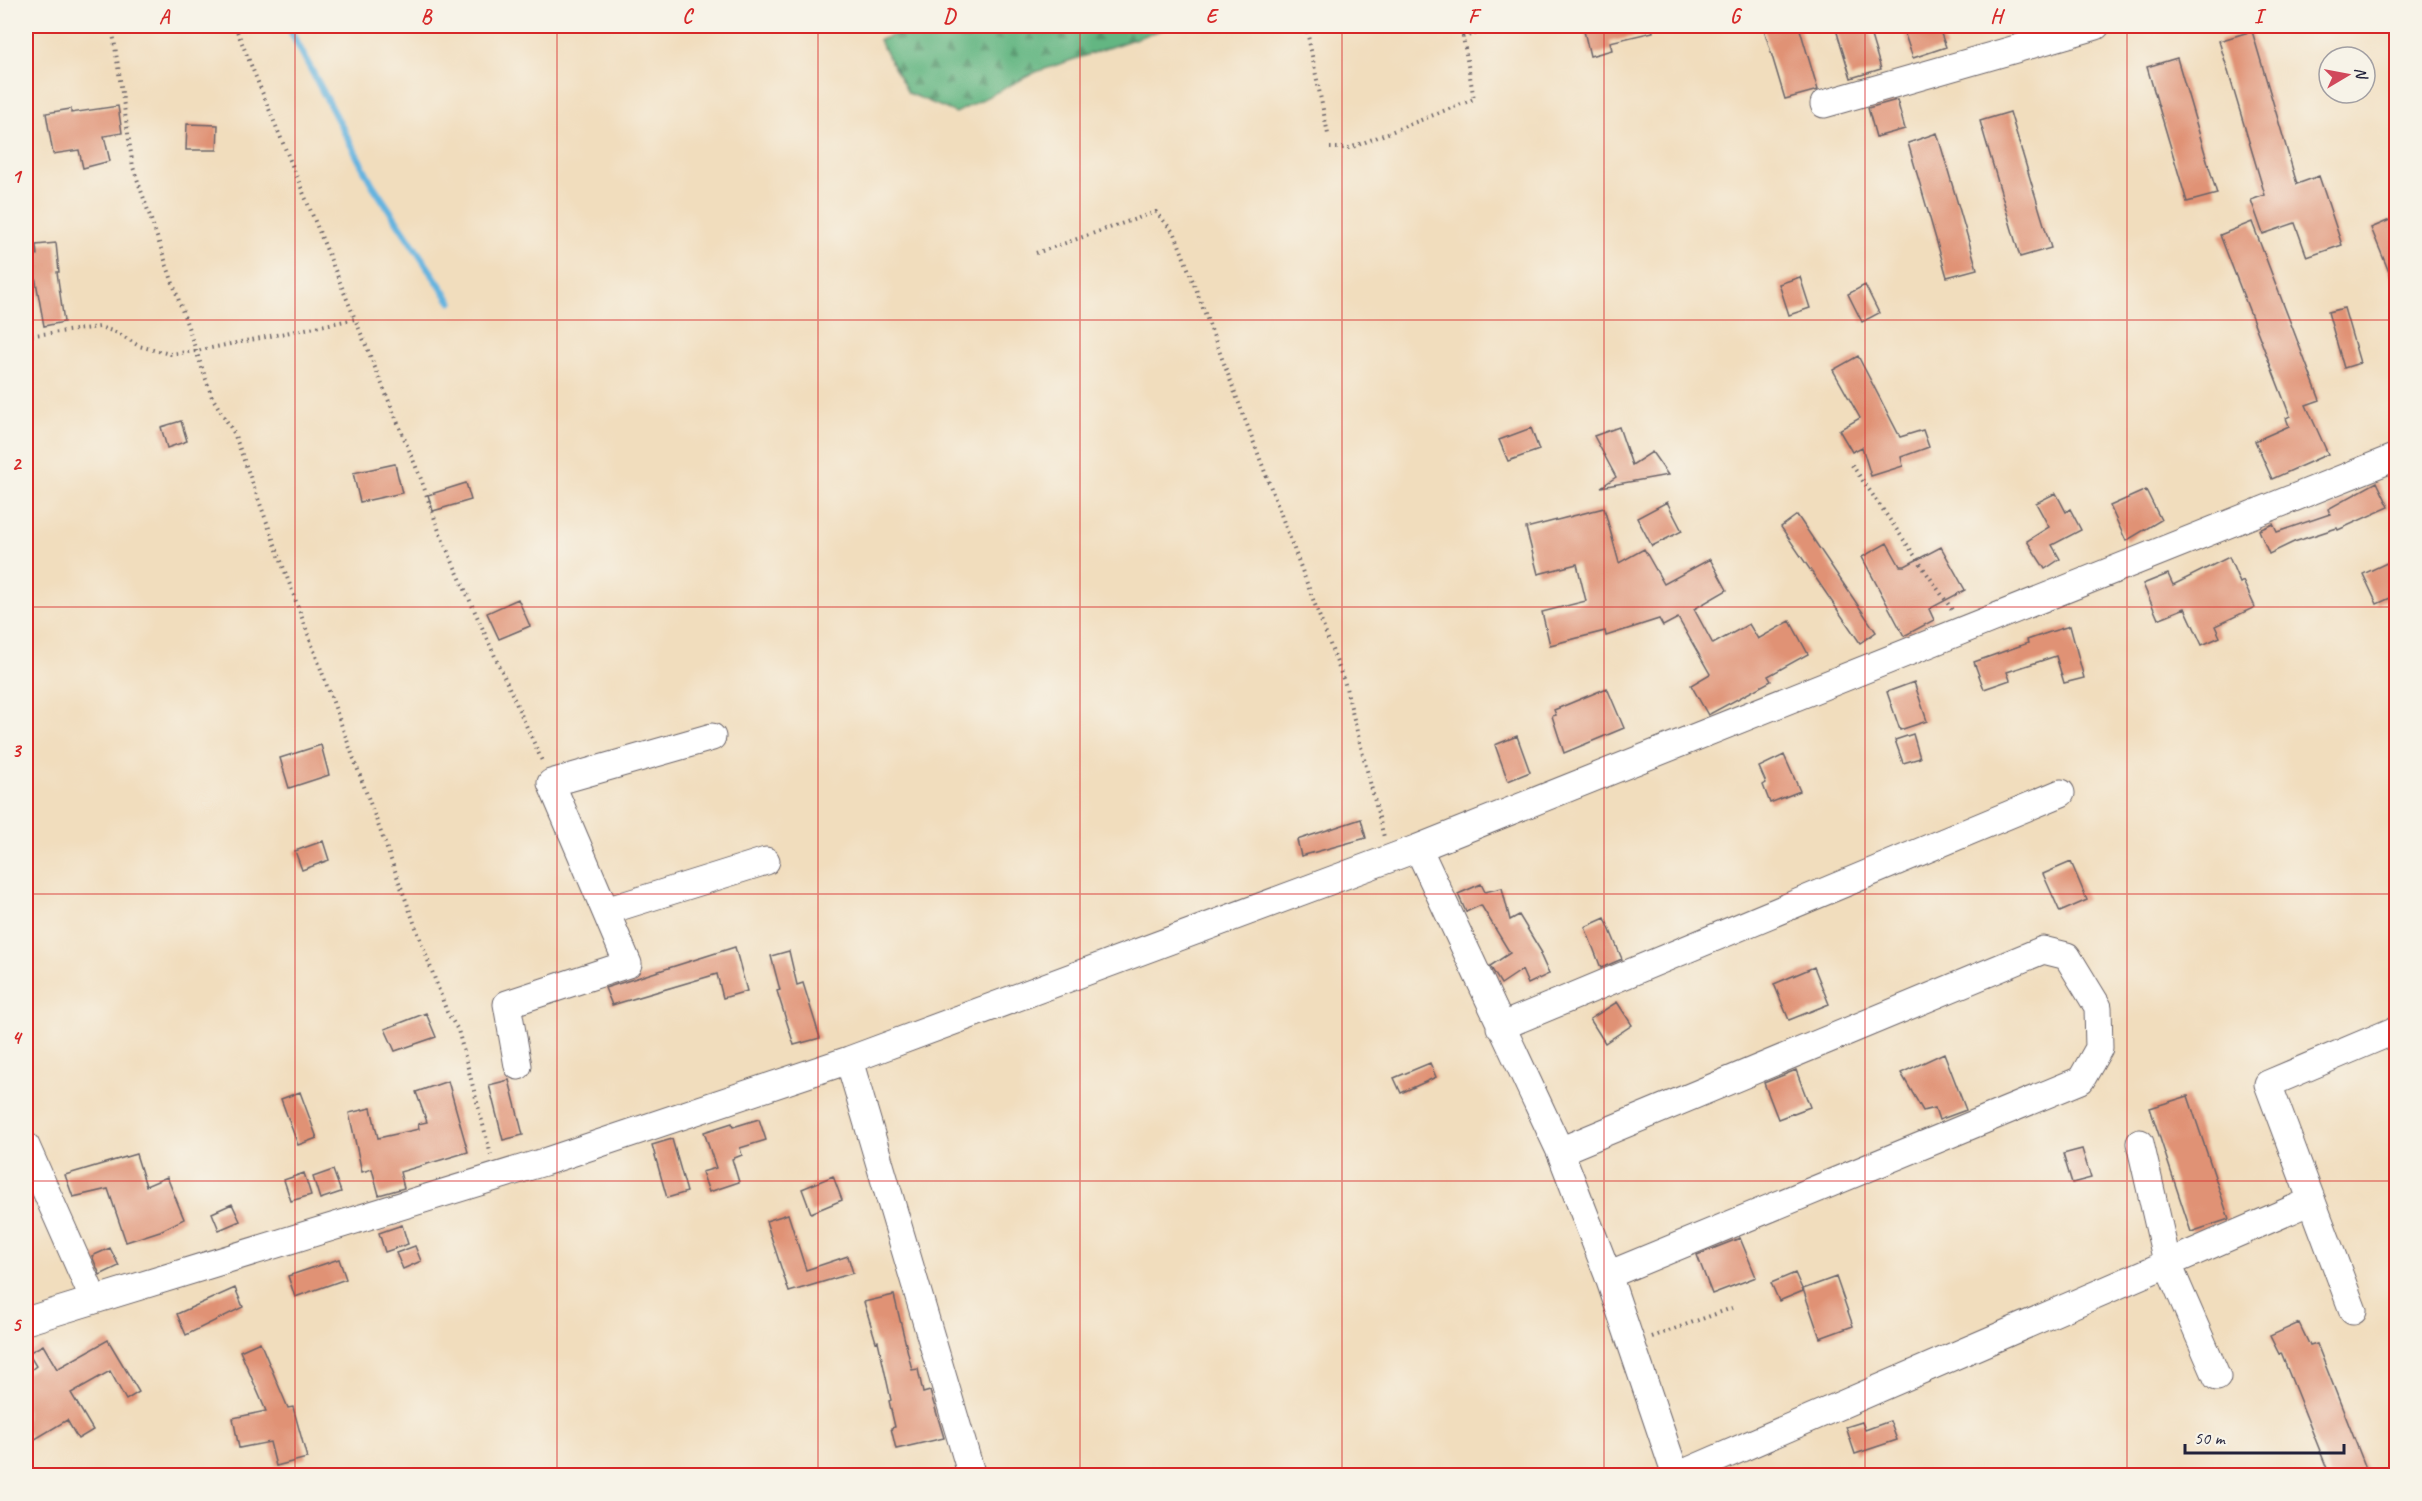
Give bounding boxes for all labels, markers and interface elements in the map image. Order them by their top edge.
text: A [159,4,171,29]
text: B [421,4,433,29]
text: C [682,4,694,29]
text: D [943,4,957,29]
text: E [1206,4,1220,29]
text: F [1468,4,1482,29]
text: G [1730,4,1743,29]
text: H [1990,4,2005,29]
text: I [2254,4,2267,29]
north arrow [2317,45,2377,105]
text: N [2350,66,2372,82]
text: 1 [12,164,23,189]
text: 2 [12,451,23,476]
text: 3 [12,738,23,763]
text: 4 [12,1025,24,1050]
text: 5 [12,1312,23,1337]
scale bar [2185,1417,2344,1455]
text: 50 m [2194,1427,2227,1449]

